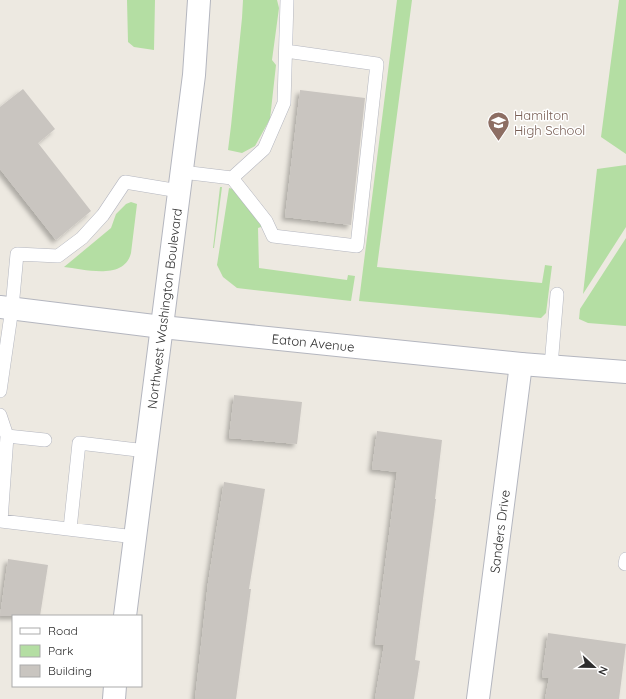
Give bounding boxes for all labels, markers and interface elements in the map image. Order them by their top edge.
place label: Hamilton High School [514,107,585,138]
school or university icon: Hamilton High School [486,109,512,142]
street label: Northwest Washington Boulevard [143,207,185,410]
street label: Eaton Avenue [271,330,355,355]
street label: Sanders Drive [486,489,513,574]
legend [12,615,142,687]
text: Road [48,623,78,638]
text: Park [48,643,73,658]
north arrow [574,647,614,687]
text: Building [48,663,92,678]
text: N [595,664,611,677]

